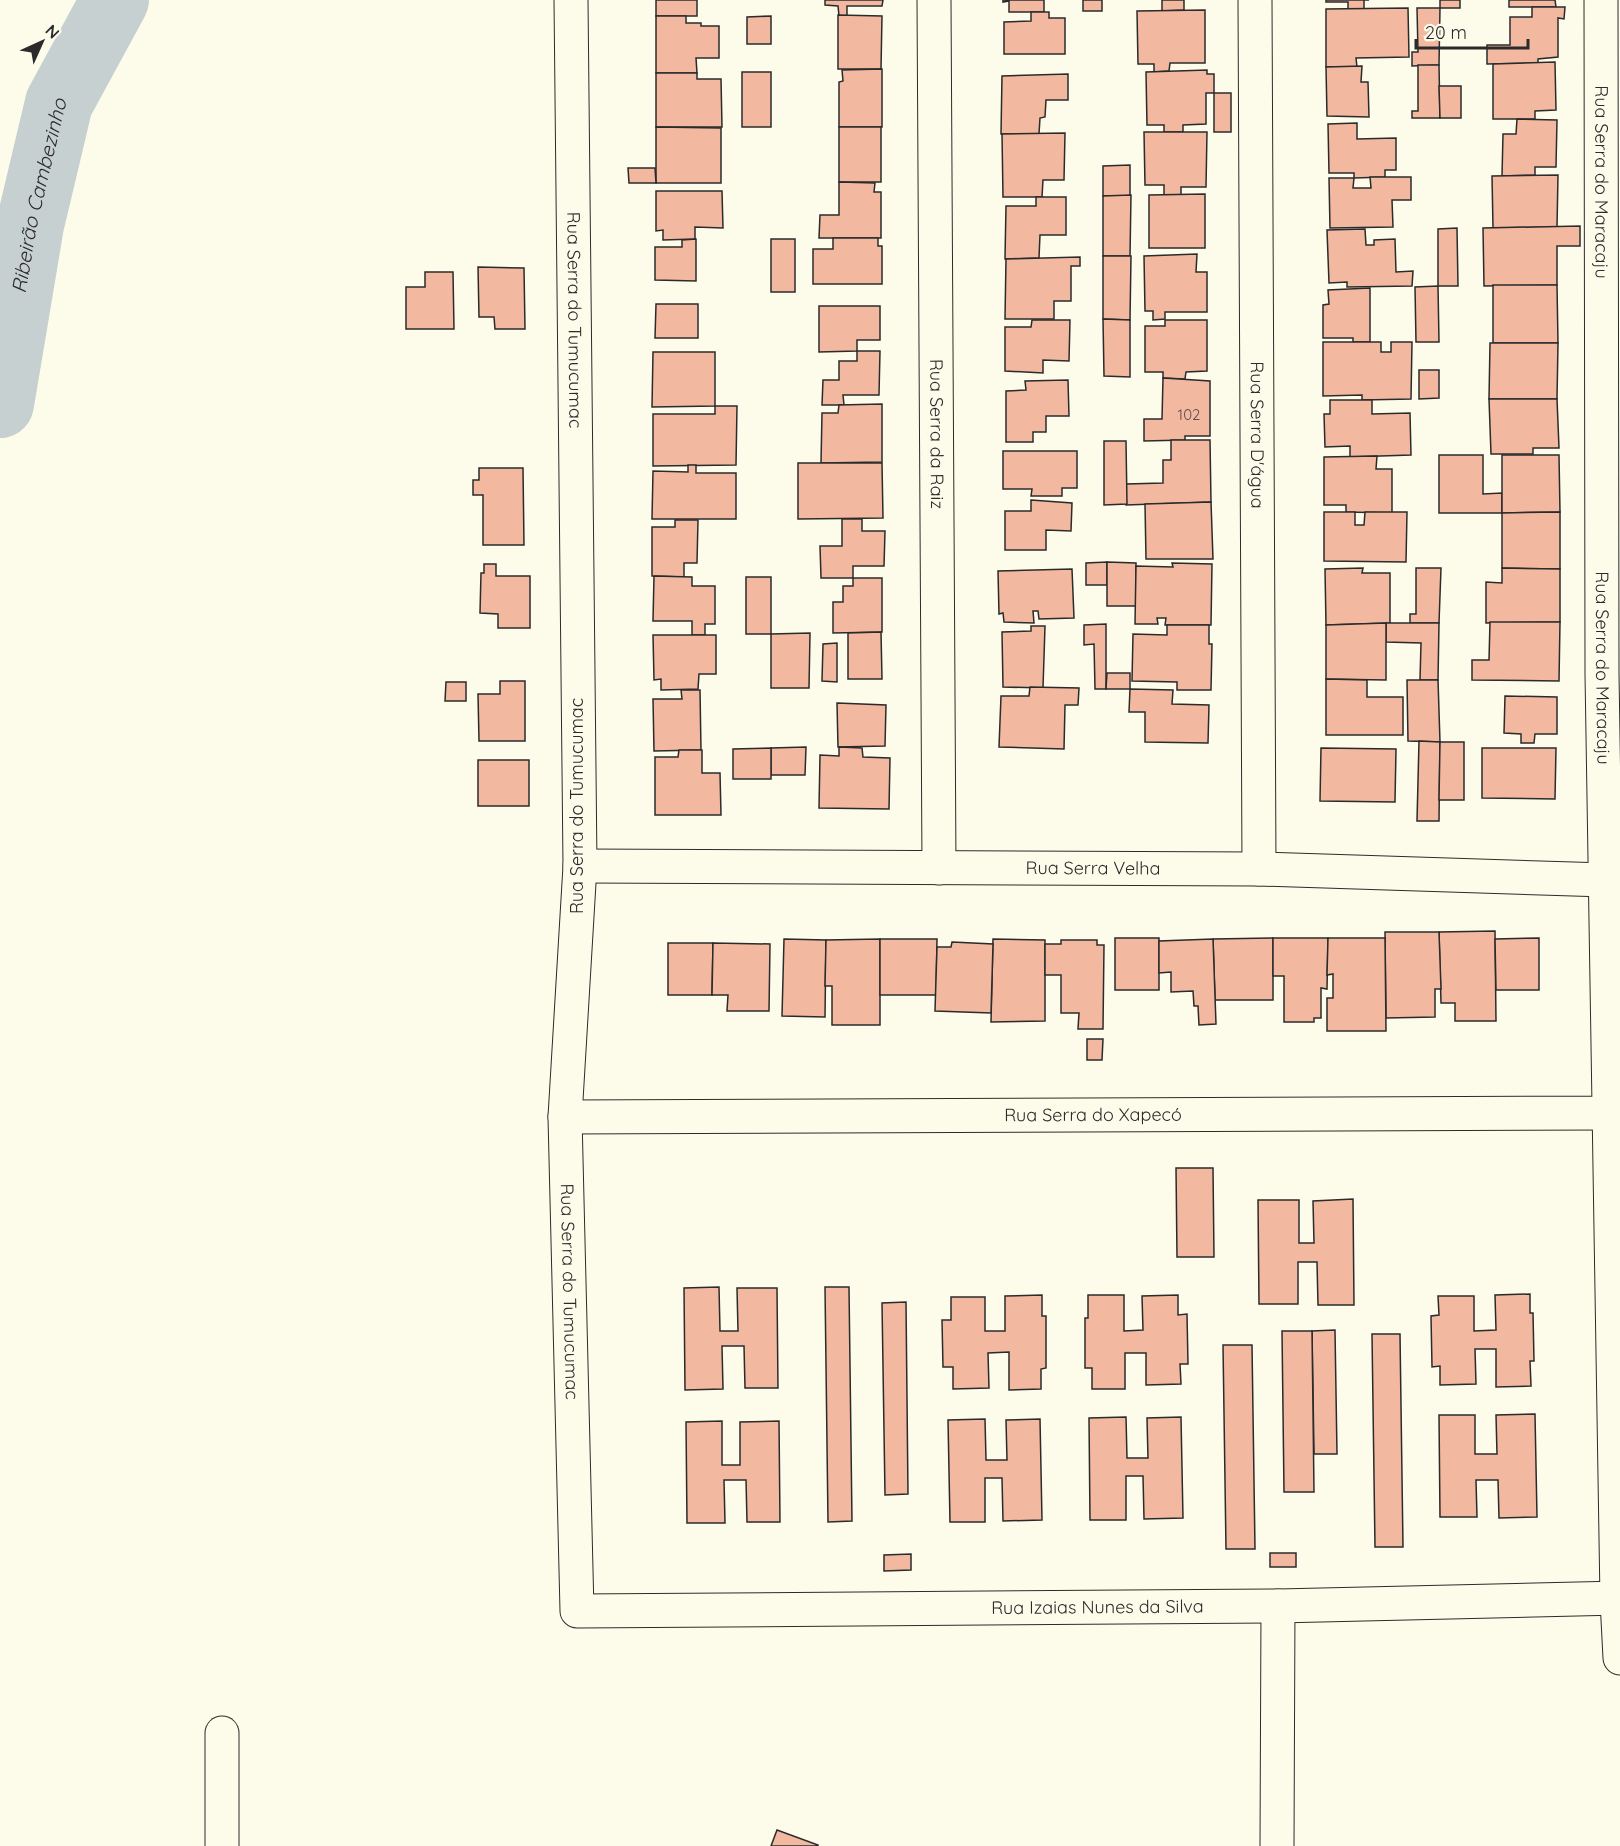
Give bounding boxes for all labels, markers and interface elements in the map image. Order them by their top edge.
north arrow [12,12,72,72]
scale bar [1416,12,1528,50]
text: N [41,20,64,43]
text: 20 m [1425,21,1467,44]
street label: Rua Serra do Maracaju [1590,85,1613,279]
water label: Ribeirão Cambezinho [6,95,72,295]
street label: Rua Serra do Tumucumac [562,212,587,428]
street label: Rua Serra da Raiz [925,359,949,509]
street label: Rua Serra D'água [1246,361,1269,509]
house number: 102 [1178,405,1200,424]
street label: Rua Serra do Maracaju [1591,571,1615,765]
street label: Rua Serra do Tumucumac [565,698,588,914]
street label: Rua Serra Velha [1026,856,1160,880]
street label: Rua Serra do Xapecó [1004,1103,1182,1126]
street label: Rua Serra do Tumucumac [556,1183,584,1400]
street label: Rua Izaias Nunes da Silva [991,1595,1204,1619]

